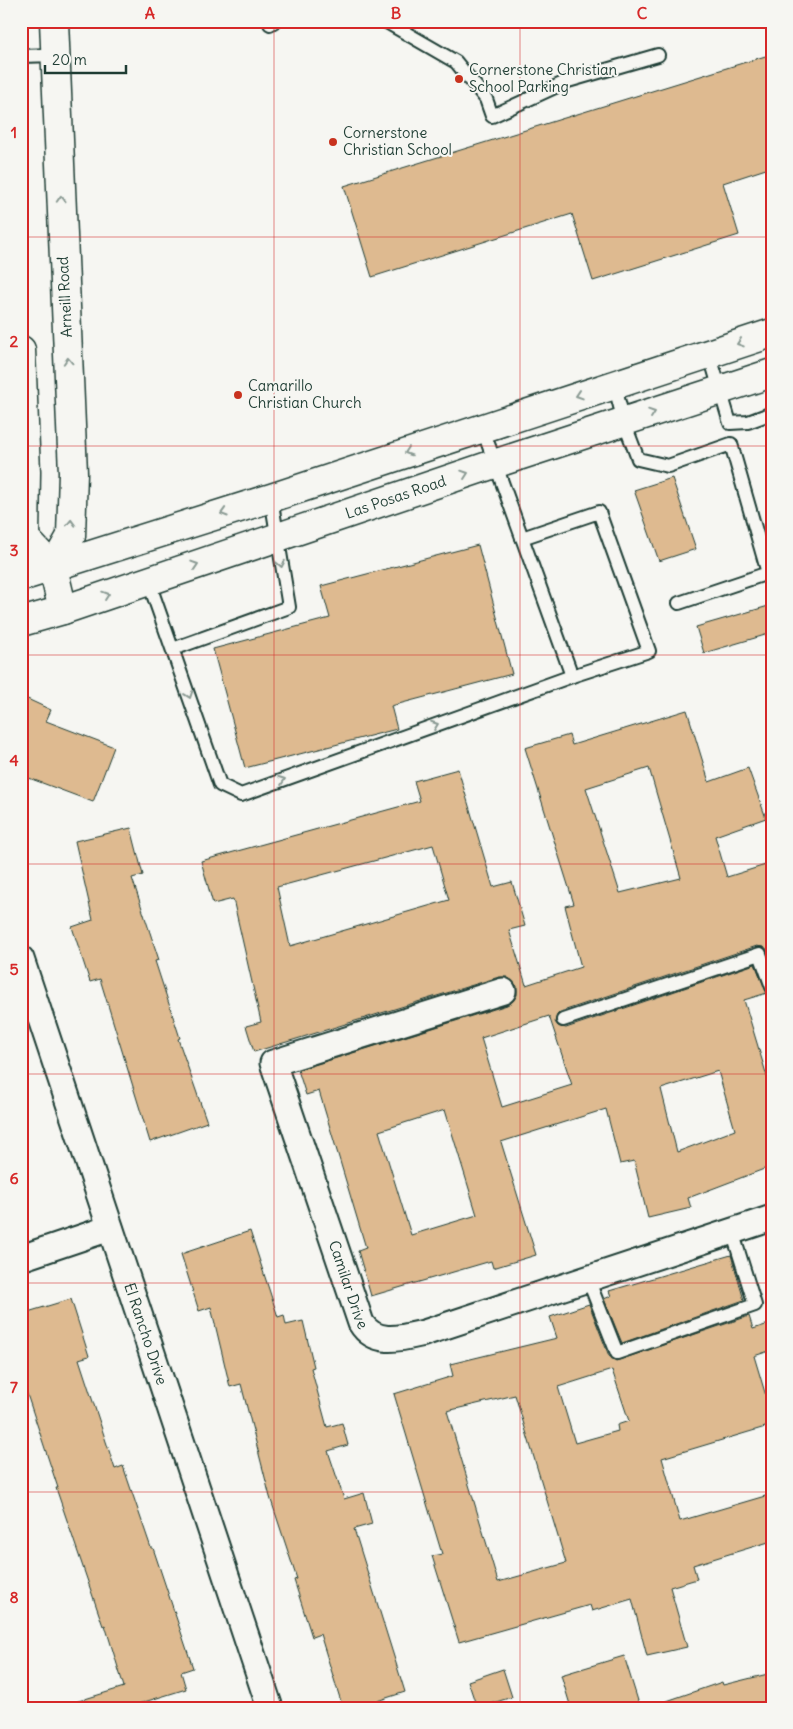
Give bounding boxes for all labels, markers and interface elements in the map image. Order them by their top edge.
text: A [145,3,155,23]
text: B [391,3,402,23]
text: C [637,3,648,23]
scale bar [45,42,126,74]
text: 20 m [52,50,87,69]
place label: Cornerstone Christian School Parking [469,60,618,96]
marker: Cornerstone Christian School Parking [453,73,465,85]
text: 1 [11,122,17,142]
place label: Cornerstone Christian School [343,123,452,159]
marker: Cornerstone Christian School [327,136,339,148]
one-way arrow [56,195,66,202]
street label: Arneill Road [53,256,76,338]
text: 2 [10,331,19,351]
one-way arrow [737,337,745,347]
one-way arrow [63,357,73,364]
place label: Camarillo Christian Church [248,376,362,412]
marker: Camarillo Christian Church [232,389,244,401]
one-way arrow [575,389,584,399]
one-way arrow [648,409,656,419]
one-way arrow [405,446,413,456]
one-way arrow [460,470,469,480]
street label: Las Posas Road [343,471,449,523]
one-way arrow [220,507,229,517]
one-way arrow [66,519,77,527]
text: 3 [9,540,19,560]
one-way arrow [275,559,285,568]
one-way arrow [190,561,198,571]
one-way arrow [101,591,109,601]
one-way arrow [183,690,193,699]
one-way arrow [430,721,439,731]
text: 4 [9,750,19,770]
one-way arrow [277,776,286,786]
text: 5 [9,959,19,979]
text: 6 [9,1168,19,1188]
street label: Camilar Drive [325,1238,372,1333]
street label: El Rancho Drive [120,1280,172,1387]
text: 7 [10,1377,18,1397]
text: 8 [9,1587,19,1607]

